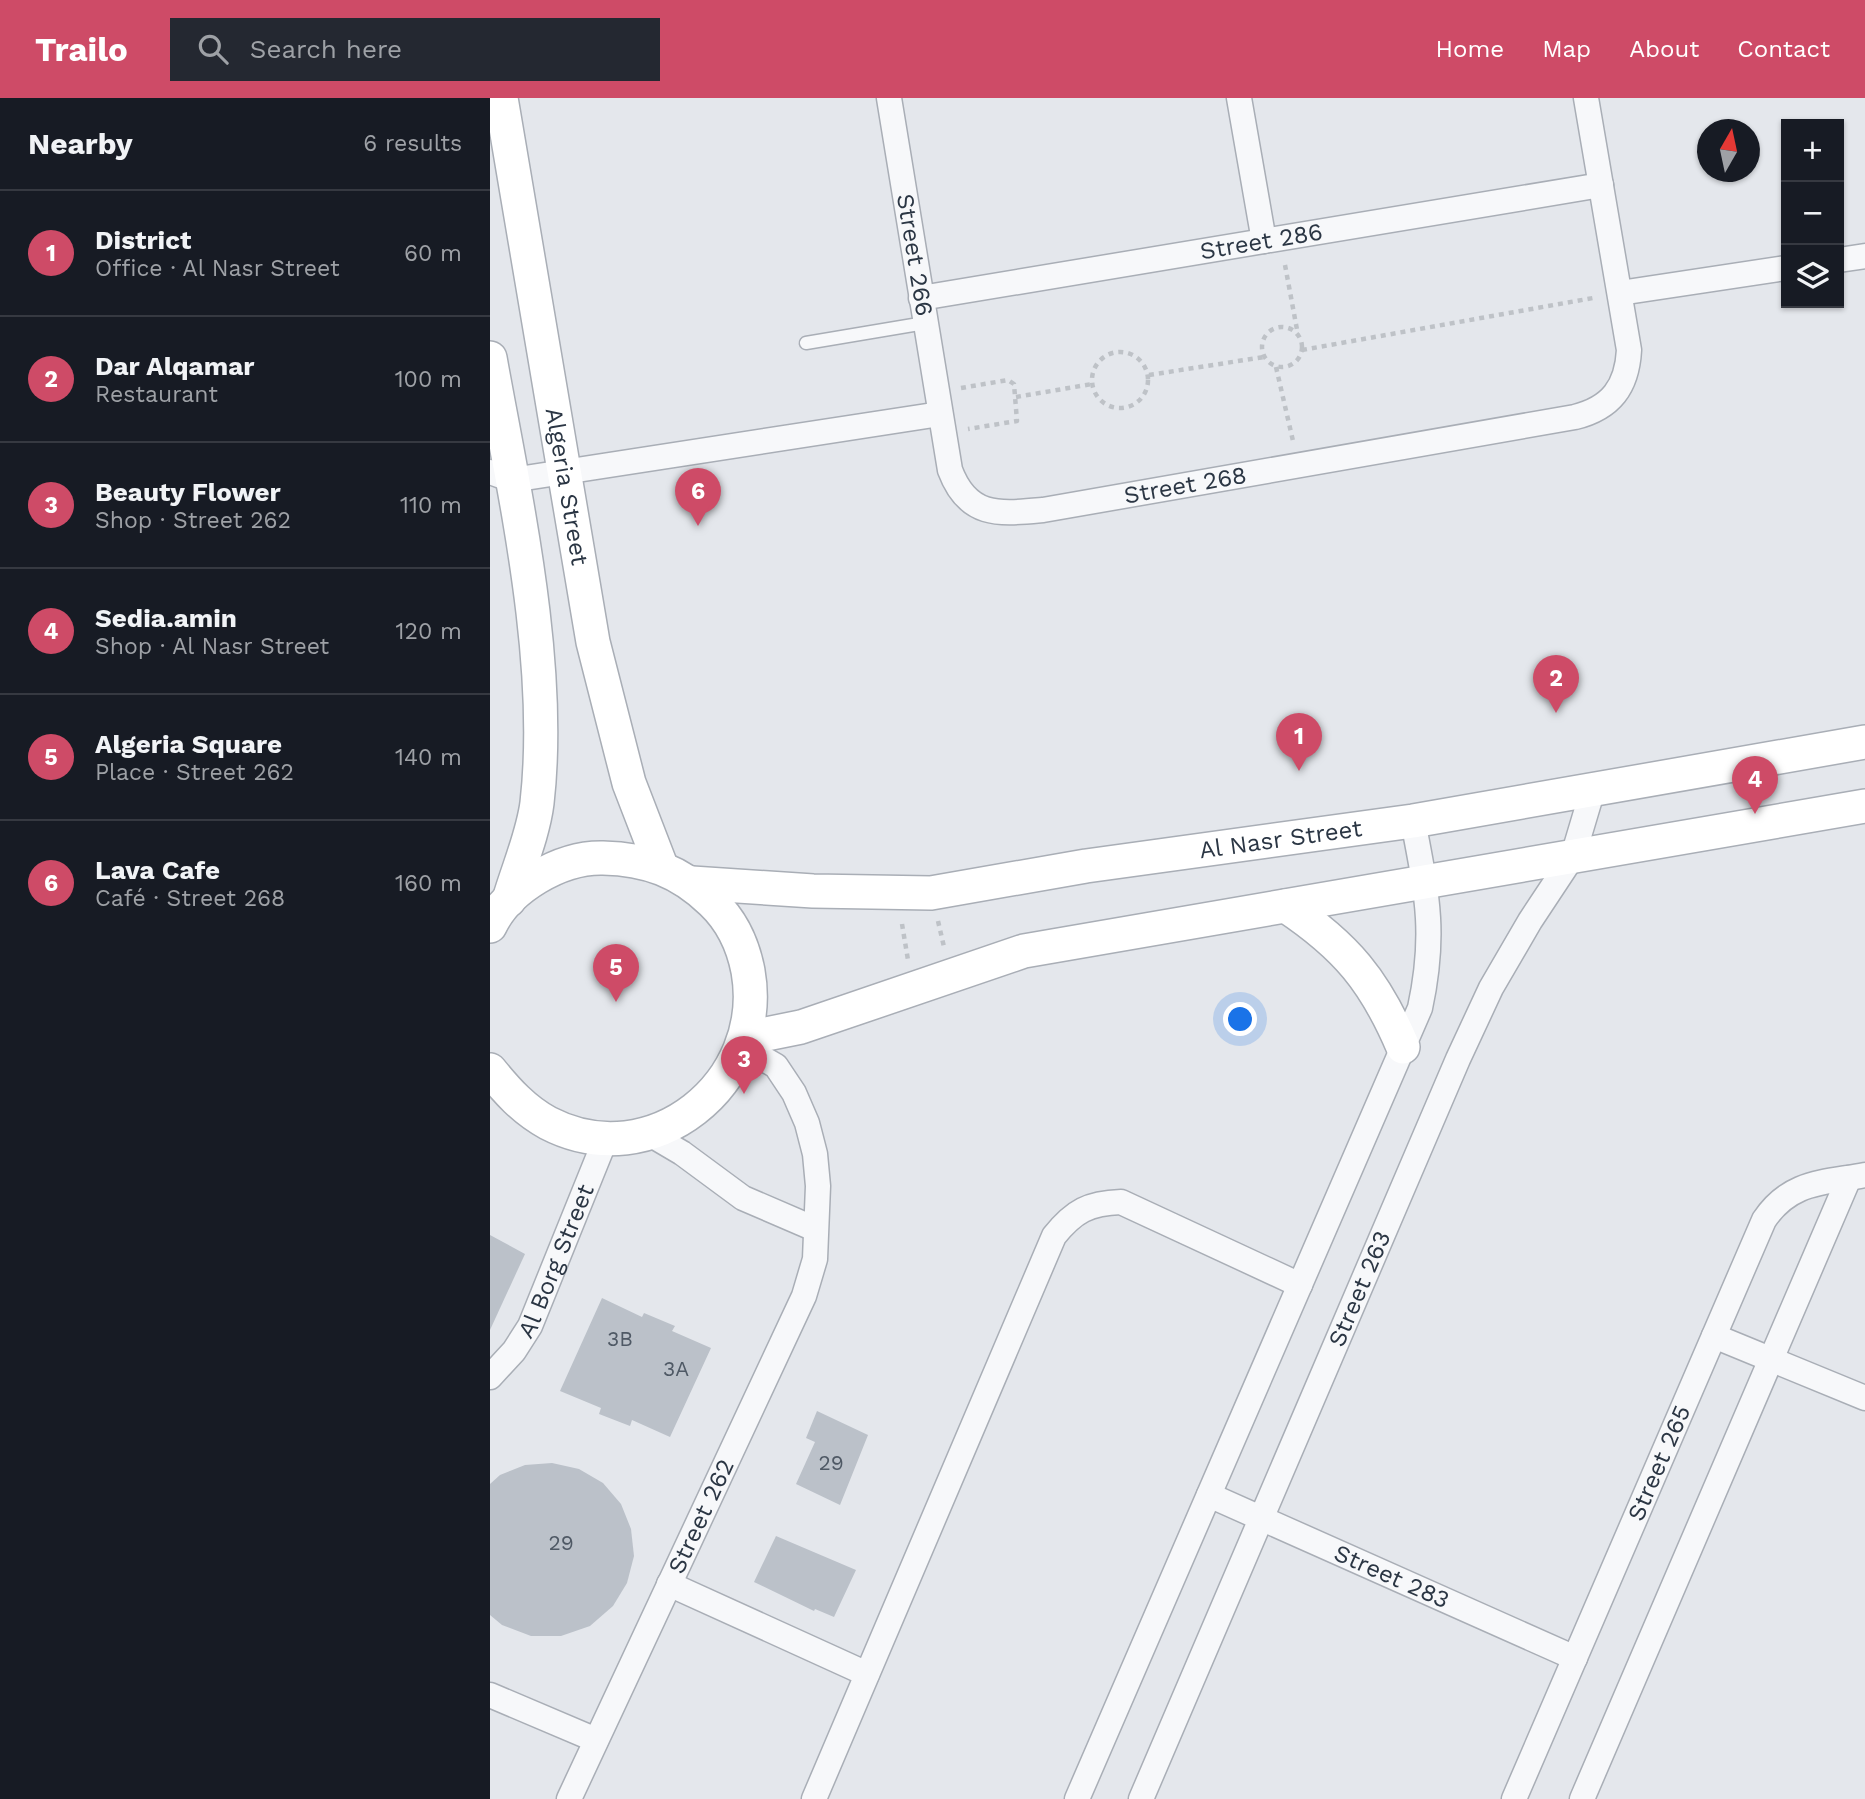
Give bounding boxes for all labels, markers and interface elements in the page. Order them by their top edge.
search box [170,18,660,81]
text: Trailo [35,30,128,69]
icon: search [194,30,232,68]
text: Search here [250,34,402,64]
text: Home [1436,35,1504,63]
text: Map [1542,35,1591,63]
text: About [1629,35,1699,63]
text: Contact [1737,35,1830,63]
north arrow [1697,119,1760,182]
map controls [1781,119,1844,308]
button: + [1781,119,1844,182]
text: Nearby [28,126,133,161]
text: 6 results [363,130,462,157]
button: − [1781,182,1844,245]
street label: Street 266 [891,192,939,318]
street label: Street 286 [1198,217,1325,265]
text: District [95,225,191,255]
text: 1 [46,240,56,267]
text: 60 m [404,240,462,267]
button: layers [1781,245,1844,308]
text: Office · Al Nasr Street [95,255,340,282]
text: Dar Alqamar [95,351,254,381]
text: 2 [44,366,58,393]
text: 100 m [395,366,462,393]
text: Restaurant [95,381,218,408]
street label: Algeria Street [540,405,594,567]
street label: Street 268 [1122,461,1249,510]
pin: 6 [675,468,721,526]
text: Beauty Flower [95,477,281,507]
text: 3 [44,492,58,519]
text: 110 m [400,492,462,519]
text: Shop · Street 262 [95,507,291,534]
text: Sedia.amin [95,603,237,633]
text: 4 [44,618,58,645]
text: 120 m [396,618,462,645]
text: Shop · Al Nasr Street [95,633,329,660]
pin: 2 [1533,655,1579,713]
pin: 1 [1276,713,1322,771]
text: Algeria Square [95,729,282,759]
text: 5 [44,744,58,771]
text: 140 m [395,744,462,771]
pin: 4 [1732,756,1778,814]
text: Place · Street 262 [95,759,294,786]
street label: Al Nasr Street [1197,814,1364,864]
text: Lava Cafe [95,855,220,885]
text: 6 [44,870,58,897]
text: 160 m [395,870,462,897]
text: Café · Street 268 [95,885,285,912]
pin: 5 [593,944,639,1002]
your location [1223,1002,1257,1036]
pin: 3 [721,1036,767,1094]
street label: Al Borg Street [512,1180,600,1343]
street label: Street 263 [1322,1227,1397,1351]
house number: 3B [607,1326,633,1351]
house number: 3A [663,1356,689,1381]
street label: Street 265 [1622,1401,1696,1525]
house number: 29 [818,1450,844,1475]
street label: Street 262 [662,1455,740,1578]
house number: 29 [548,1530,574,1555]
street label: Street 283 [1330,1539,1453,1614]

